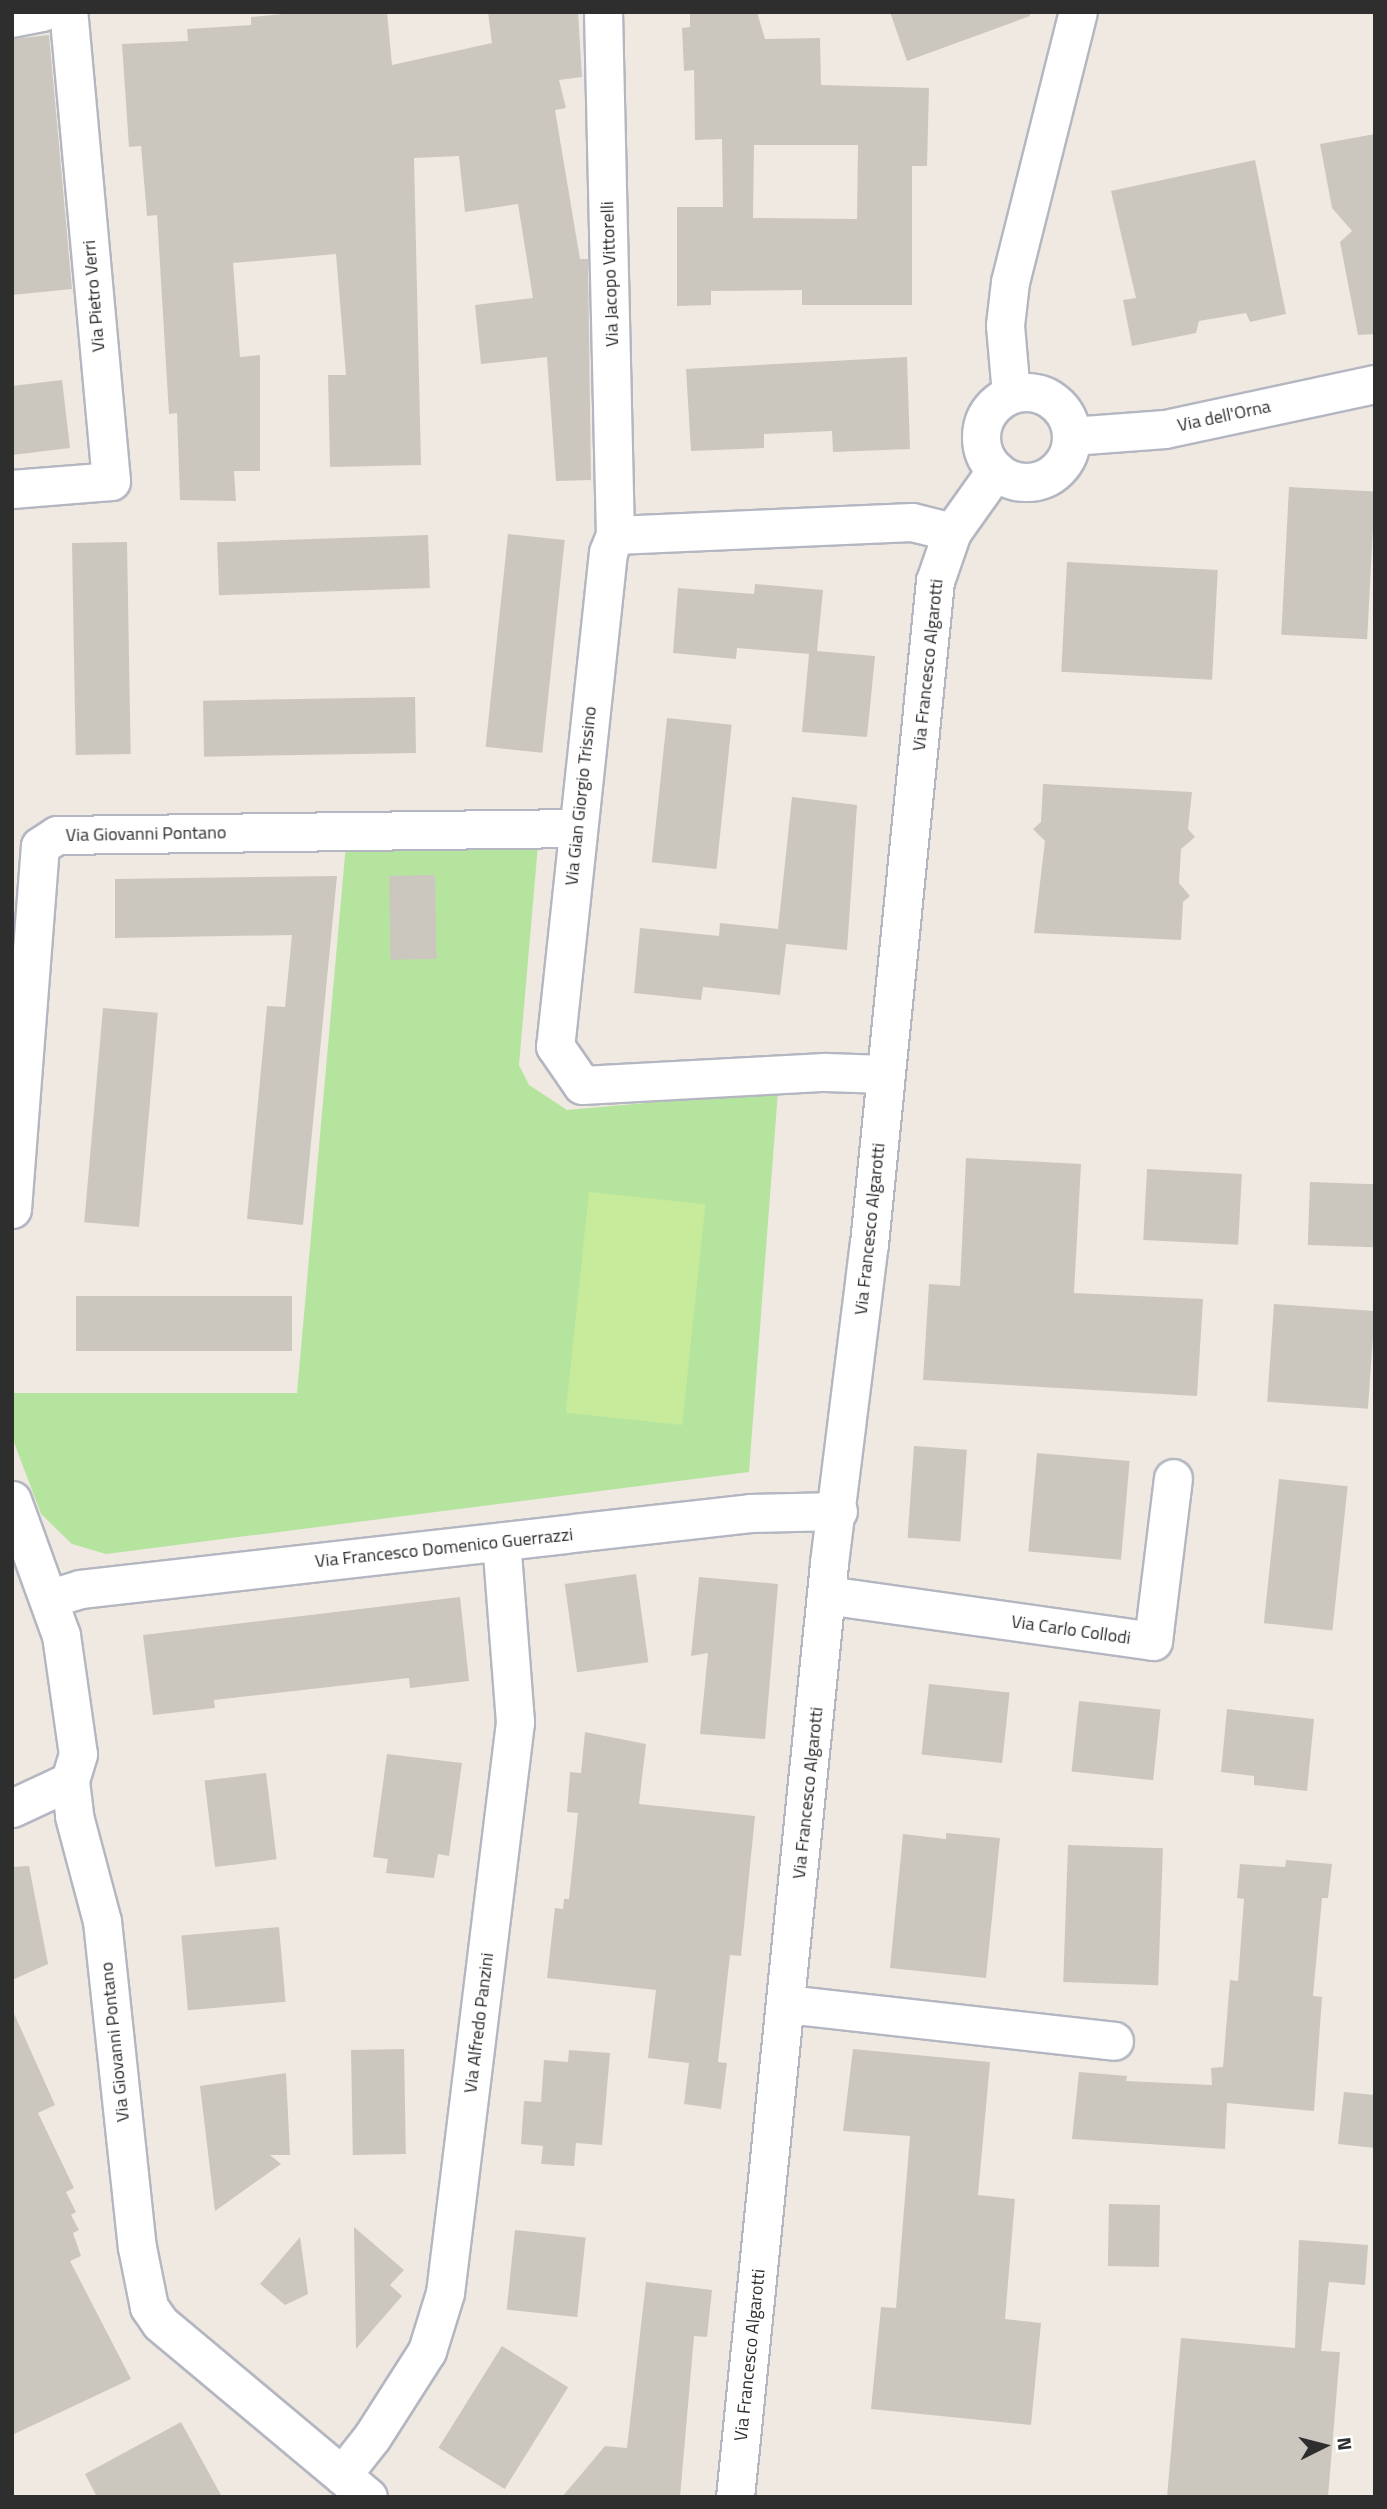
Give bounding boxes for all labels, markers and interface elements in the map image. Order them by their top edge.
street label: Via Jacopo Vittorelli [597,201,623,347]
street label: Via Pietro Verri [78,239,110,353]
street label: Via dell'Orna [1175,396,1273,436]
street label: Via Francesco Algarotti [908,578,948,752]
street label: Via Gian Giorgio Trissino [561,705,601,887]
street label: Via Giovanni Pontano [65,822,227,846]
street label: Via Francesco Algarotti [850,1142,890,1316]
street label: Via Francesco Domenico Guerrazzi [314,1524,574,1572]
street label: Via Carlo Collodi [1010,1611,1132,1649]
street label: Via Francesco Algarotti [788,1706,828,1880]
street label: Via Alfredo Panzini [460,1952,498,2094]
street label: Via Giovanni Pontano [96,1961,134,2123]
street label: Via Francesco Algarotti [730,2268,770,2442]
north arrow [1289,2411,1359,2481]
text: N [1330,2436,1360,2452]

